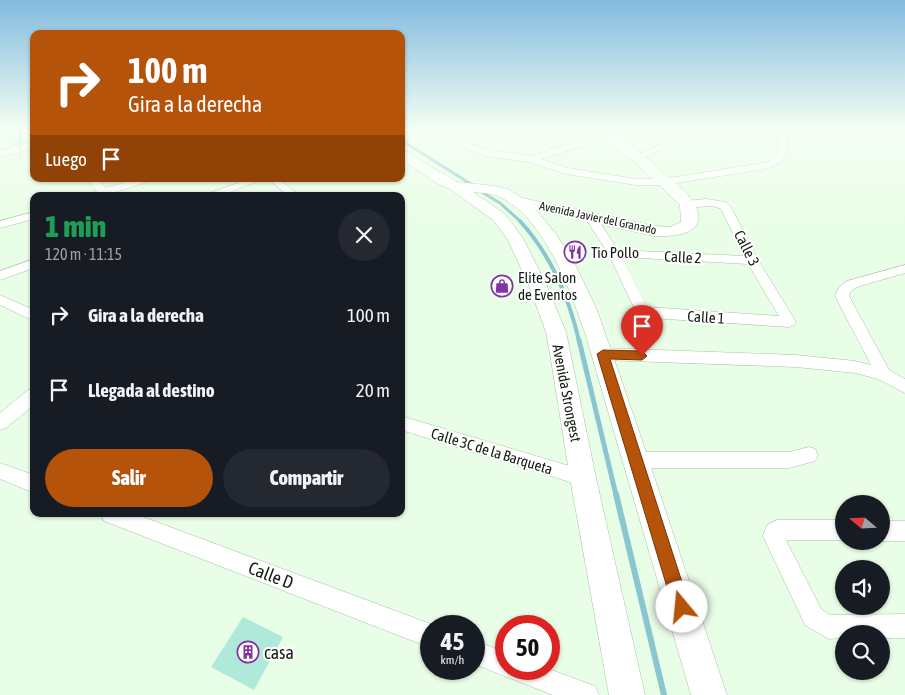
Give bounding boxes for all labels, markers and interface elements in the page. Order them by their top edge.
icon: right [45,50,110,115]
text: 100 m [128,50,207,90]
text: Gira a la derecha [128,91,262,117]
icon: arrive [97,145,125,173]
text: Luego [45,148,87,170]
street label: Avenida Javier del Granado [538,199,658,237]
text: 1 min [45,209,106,243]
button: close [338,209,390,261]
street label: Calle 3 [731,227,763,269]
restaurant icon: Tio Pollo [563,240,587,264]
place label: Tio Pollo [591,244,639,261]
text: 120 m · 11:15 [45,245,122,263]
street label: Calle 2 [664,248,702,266]
place label: Elite Salon de Eventos [518,269,577,303]
shop icon: Elite Salon de Eventos [490,274,514,298]
icon: right [45,301,73,329]
text: Gira a la derecha [88,304,204,326]
text: 100 m [347,304,390,326]
pin [621,305,663,356]
street label: Calle 1 [687,307,725,327]
icon: arrive [628,312,656,340]
street label: Avenida Strongest [549,343,585,443]
icon: arrive [45,376,73,404]
text: Llegada al destino [88,379,215,401]
text: 20 m [356,379,390,401]
street label: Calle 3C de la Barqueta [429,424,555,478]
button: Salir [45,449,213,507]
button: Compartir [223,449,390,507]
north arrow [835,495,890,550]
map controls [835,495,890,680]
street label: Calle D [246,557,296,593]
button: sound [835,560,890,615]
position arrow [655,580,707,632]
speed limit sign: 50 [495,615,560,680]
button: search [835,625,890,680]
text: 45 [441,627,464,655]
building icon: casa [236,640,260,664]
place label: casa [264,642,294,663]
text: km/h [441,653,464,667]

